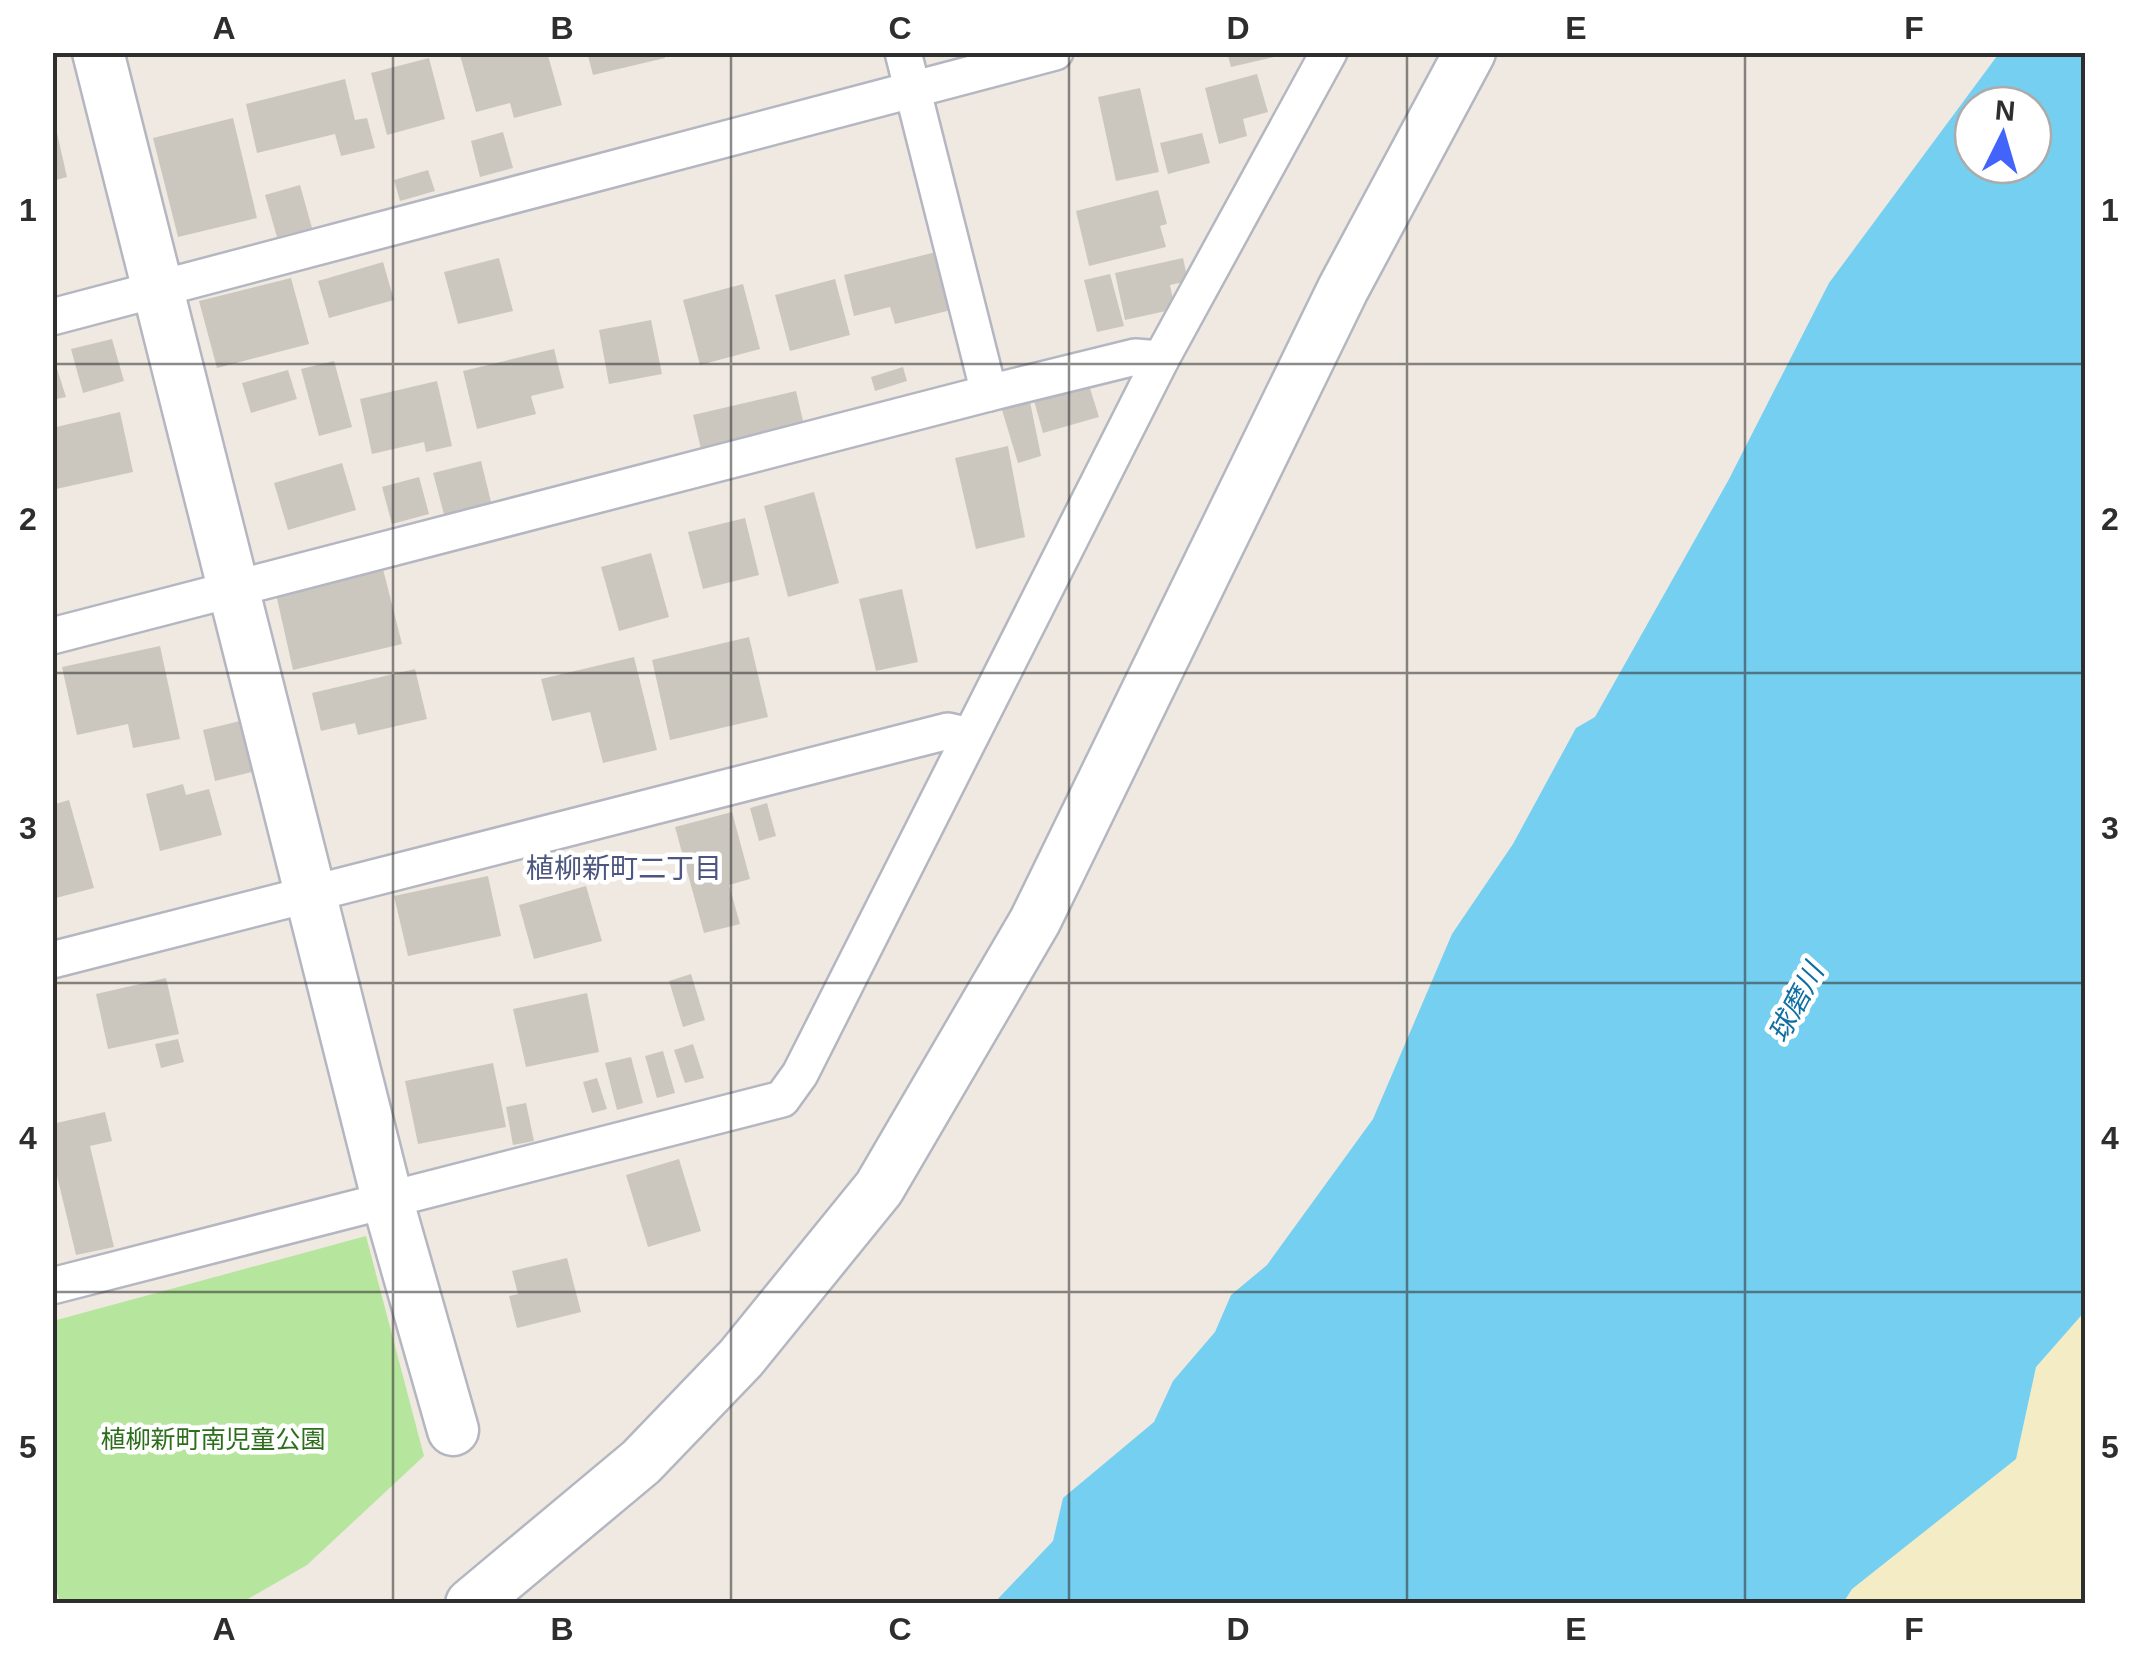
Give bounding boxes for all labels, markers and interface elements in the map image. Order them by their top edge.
text: A [212,10,236,46]
text: B [550,10,574,46]
text: C [888,10,912,46]
text: D [1226,10,1250,46]
text: E [1565,10,1587,46]
text: F [1904,10,1924,46]
north arrow [1953,85,2053,185]
text: N [1994,94,2017,127]
text: 1 [19,192,37,228]
text: 1 [2101,192,2119,228]
text: 2 [19,501,37,537]
text: 2 [2101,501,2119,537]
text: 3 [19,810,37,846]
text: 3 [2101,810,2119,846]
district label: 植柳新町二丁目 [526,853,722,884]
water label: 球磨川 [1763,956,1831,1047]
text: 4 [19,1120,37,1156]
text: 4 [2101,1120,2119,1156]
park label: 植柳新町南児童公園 [100,1425,326,1453]
text: 5 [19,1429,37,1465]
text: 5 [2101,1429,2119,1465]
text: A [212,1611,236,1647]
text: B [550,1611,574,1647]
text: C [888,1611,912,1647]
text: D [1226,1611,1250,1647]
text: E [1565,1611,1587,1647]
text: F [1904,1611,1924,1647]

